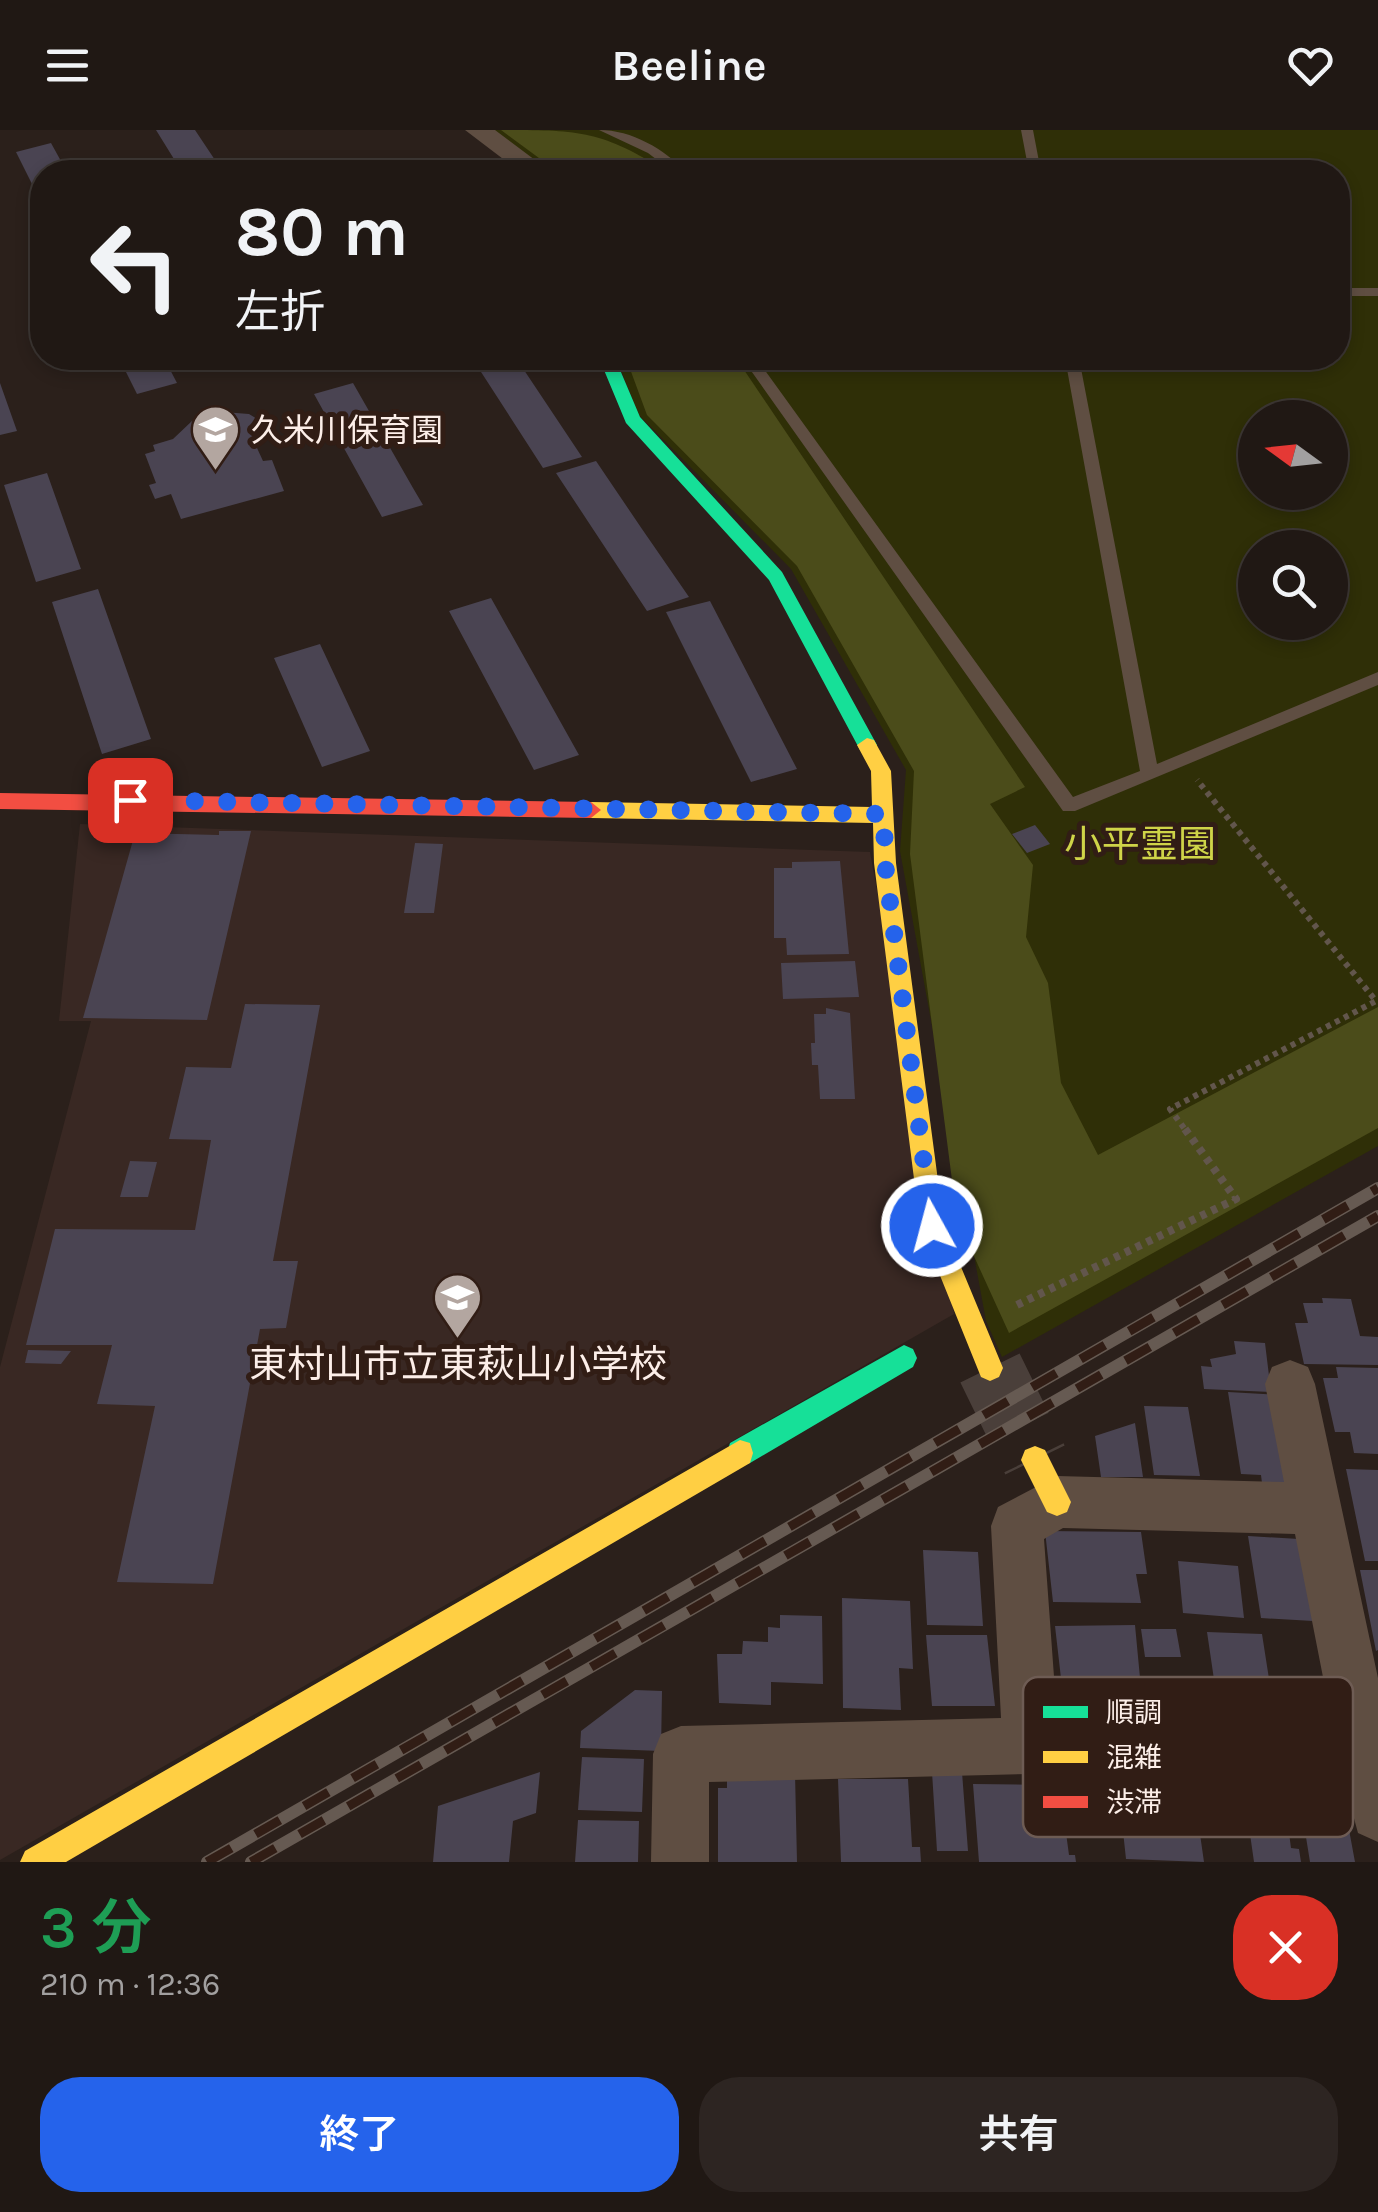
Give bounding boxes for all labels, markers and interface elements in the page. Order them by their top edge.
icon: menu [40,38,95,93]
icon: heart [1283,38,1338,93]
text: Beeline [611,39,767,91]
text: 80 m [235,191,409,273]
icon: left [70,200,200,330]
text: 左折 [235,286,325,338]
north arrow [1238,400,1348,510]
map controls [1238,400,1348,640]
school or university icon: 久米川保育園 [190,404,242,472]
place label: 久米川保育園 [251,412,443,449]
button: search [1238,530,1348,640]
pin [88,758,173,843]
icon: arrive [103,773,158,828]
park label: 小平霊園 [1064,822,1216,867]
position arrow [880,1174,984,1278]
school or university icon: 東村山市立東萩山小学校 [432,1272,484,1340]
place label: 東村山市立東萩山小学校 [249,1342,667,1387]
legend [1023,1677,1353,1837]
text: 順調 [1106,1696,1162,1729]
text: 混雑 [1106,1741,1162,1774]
text: 渋滞 [1106,1786,1162,1819]
text: 3 分 [40,1893,152,1963]
button: close [1233,1895,1338,2000]
text: 210 m · 12:36 [40,1966,220,2003]
button: 終了 [40,2077,679,2192]
button: 共有 [699,2077,1338,2192]

